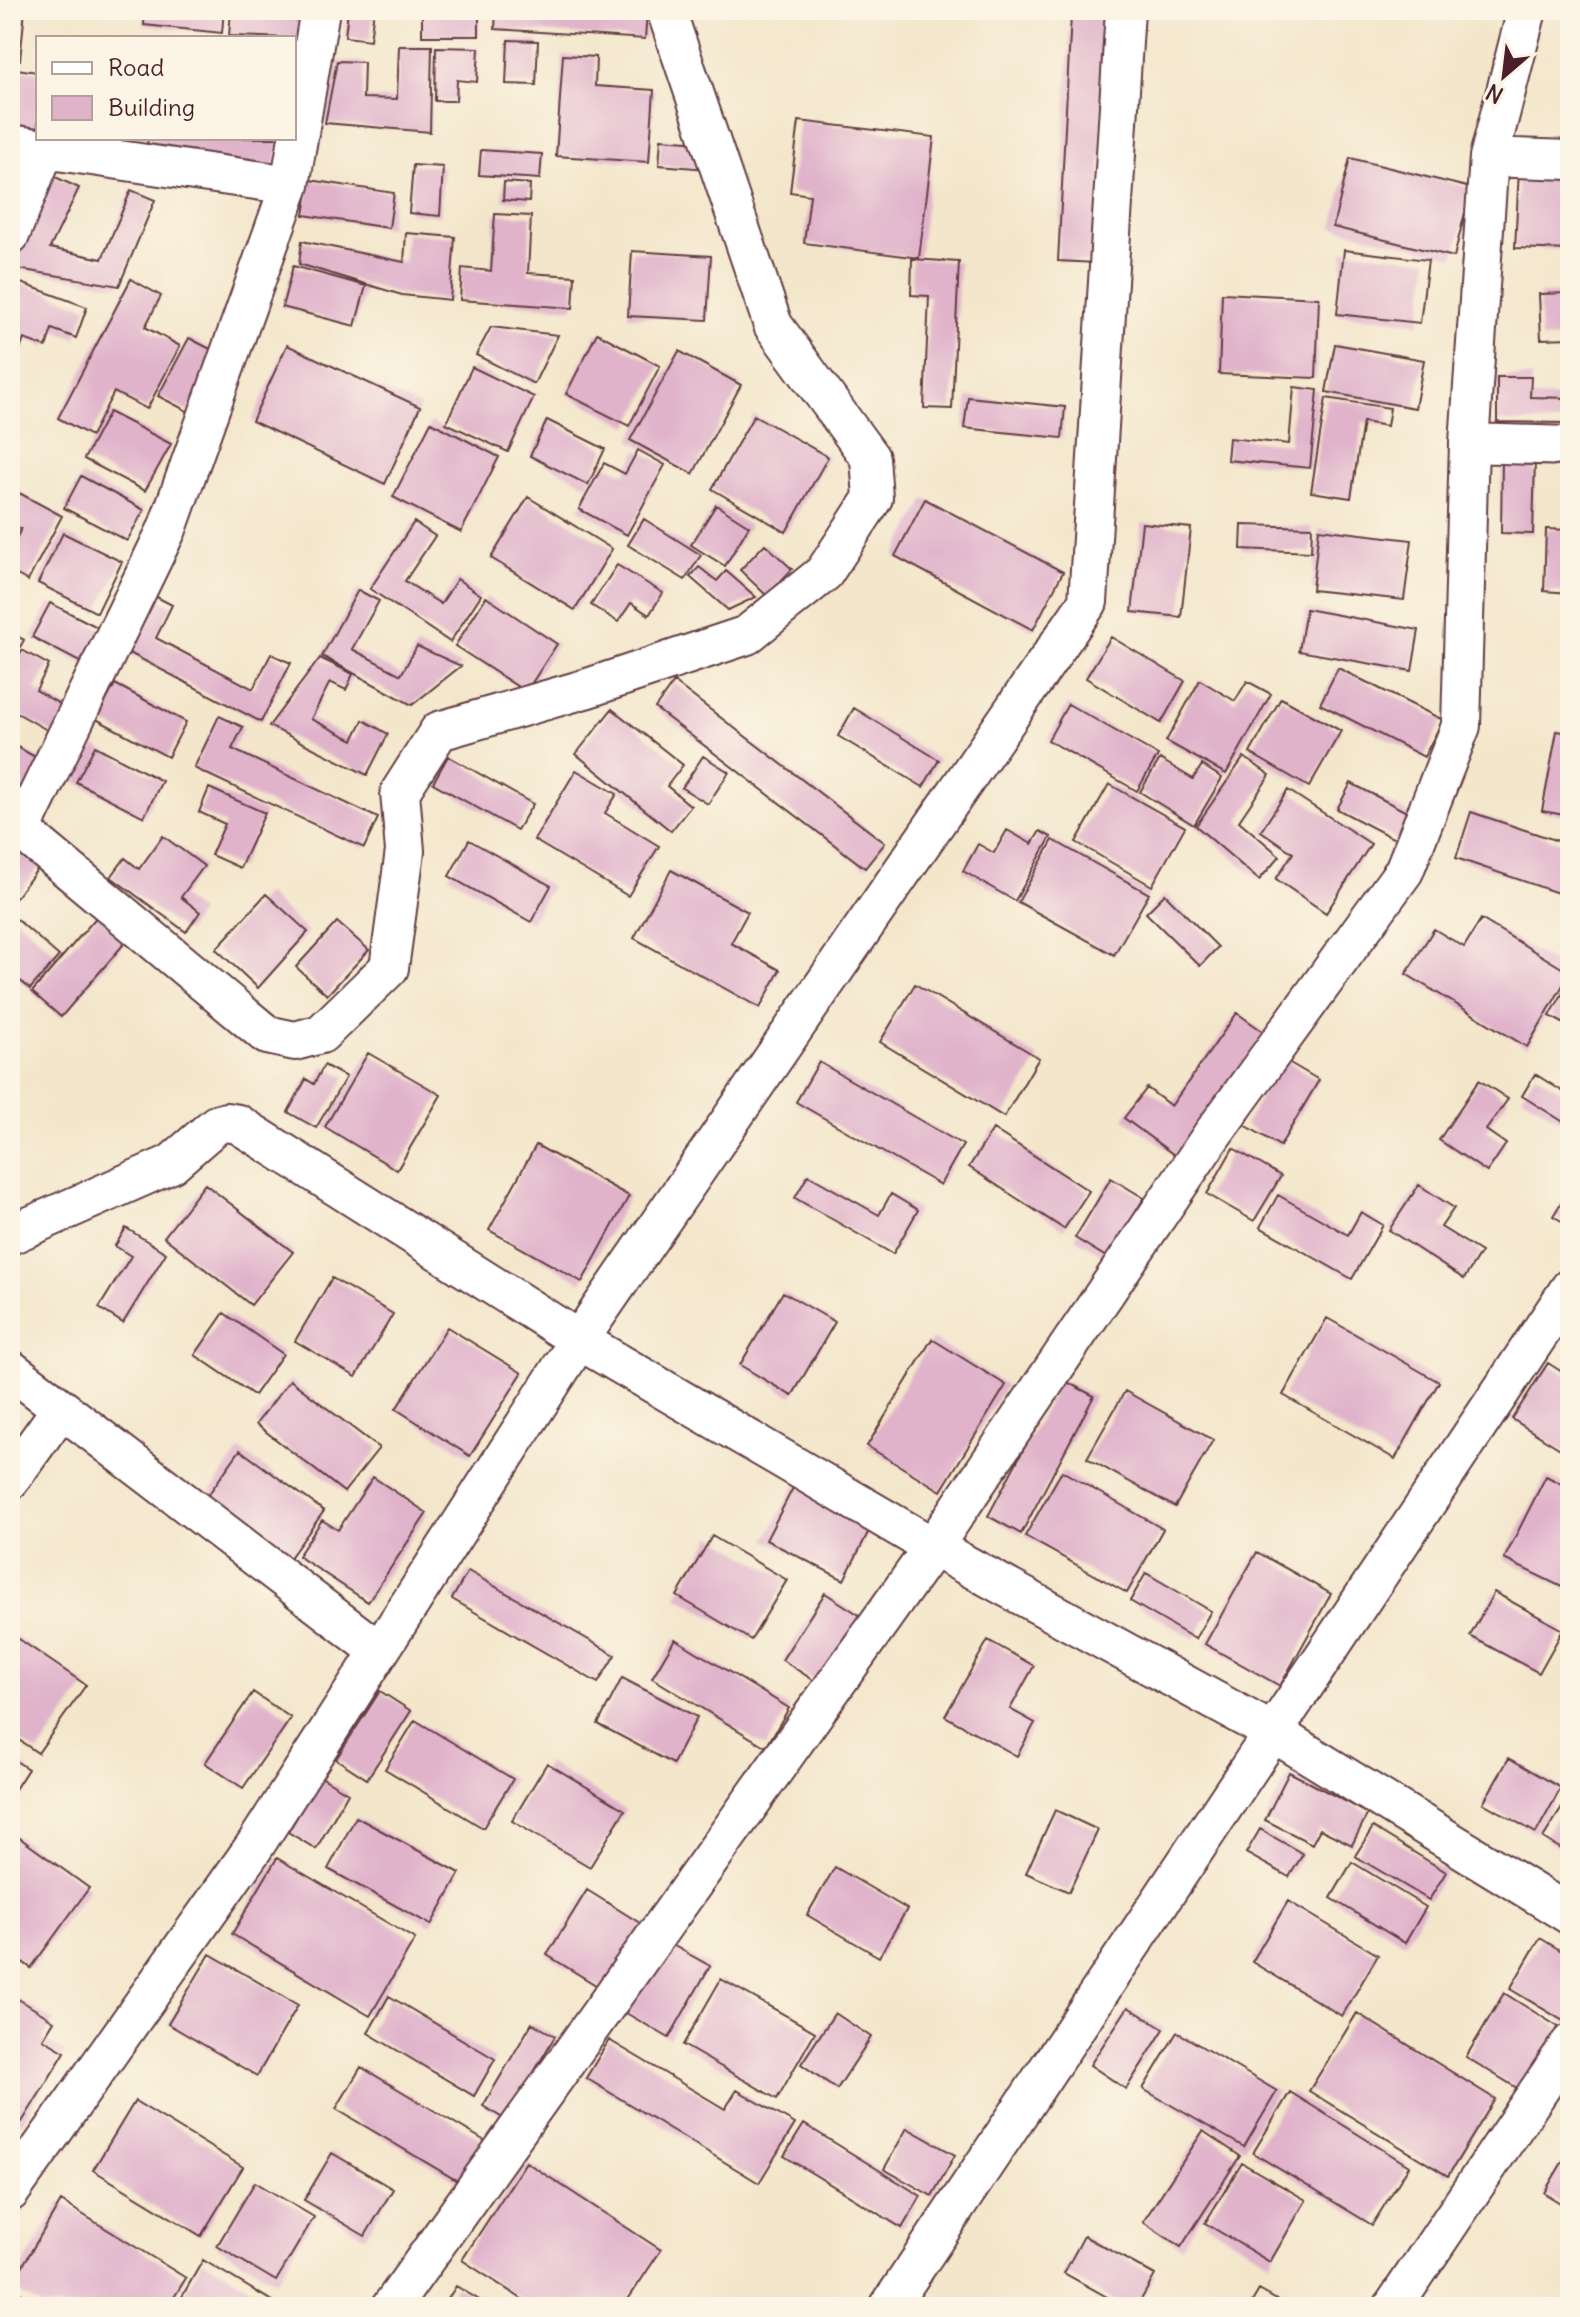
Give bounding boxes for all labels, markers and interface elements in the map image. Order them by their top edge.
legend [36,36,296,140]
north arrow [1464,36,1544,116]
text: Road [108,52,164,82]
text: N [1481,78,1508,110]
text: Building [108,92,195,122]

